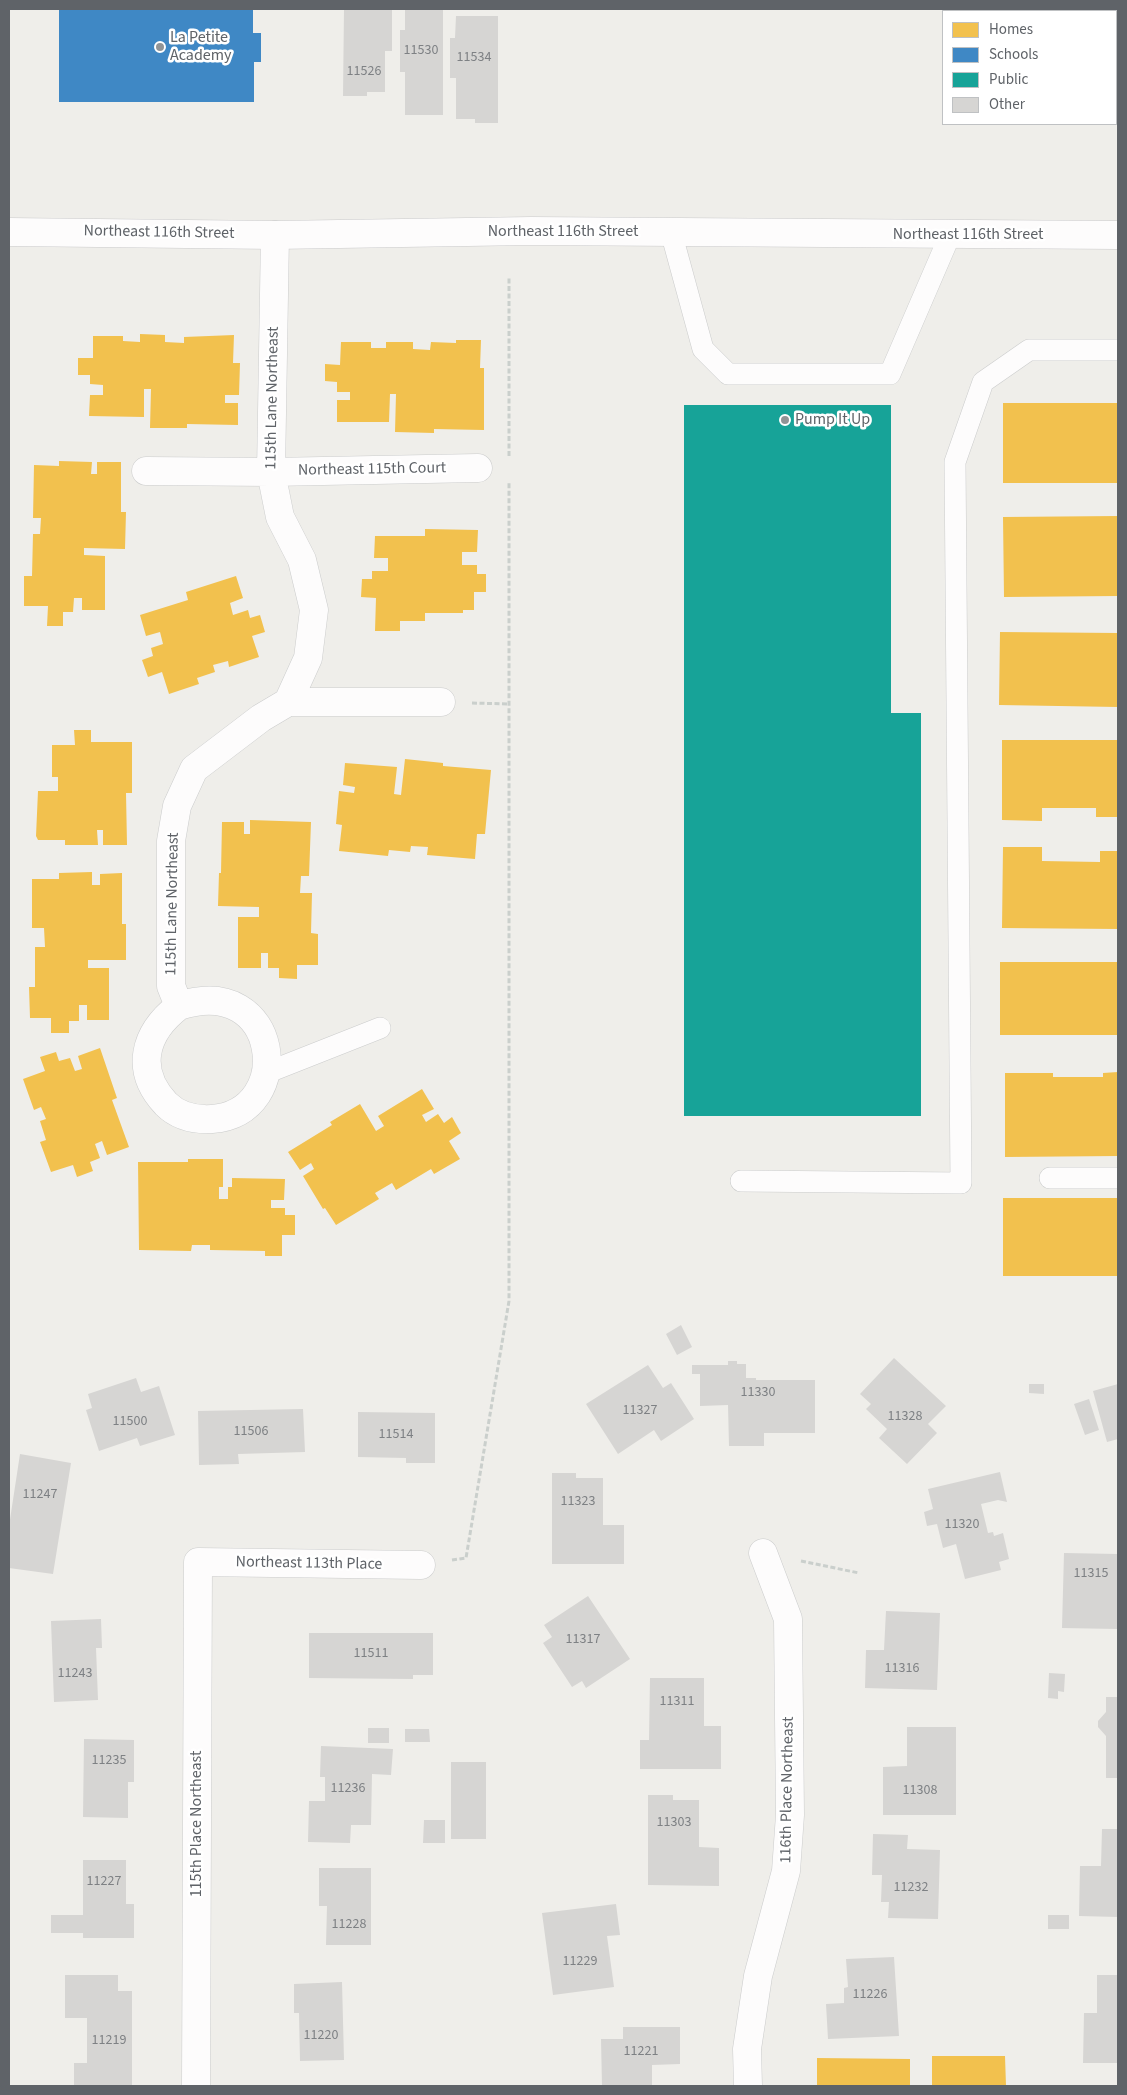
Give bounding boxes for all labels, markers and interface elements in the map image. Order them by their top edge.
legend [942,10,1117,125]
text: Homes [989,19,1033,40]
place label: La Petite Academy [170,28,231,66]
marker: La Petite Academy [154,41,166,53]
house number: 11530 [404,43,438,59]
text: Schools [989,44,1038,65]
house number: 11534 [457,50,491,66]
house number: 11526 [347,64,381,80]
text: Public [989,69,1028,90]
text: Other [989,94,1025,115]
street label: Northeast 116th Street [83,222,235,244]
street label: Northeast 116th Street [488,222,638,242]
street label: Northeast 116th Street [893,225,1043,245]
street label: 115th Lane Northeast [262,326,284,470]
place label: Pump It Up [795,410,870,430]
marker: Pump It Up [779,414,791,426]
street label: Northeast 115th Court [298,459,446,481]
street label: 115th Lane Northeast [162,832,184,976]
house number: 11330 [741,1385,775,1401]
house number: 11327 [623,1403,657,1419]
house number: 11328 [888,1409,922,1425]
house number: 11500 [113,1414,147,1430]
house number: 11506 [234,1424,268,1440]
house number: 11514 [379,1427,413,1443]
house number: 11247 [23,1487,57,1503]
house number: 11323 [561,1494,595,1510]
house number: 11320 [945,1517,979,1533]
street label: Northeast 113th Place [235,1553,383,1575]
house number: 11315 [1074,1566,1108,1582]
house number: 11317 [566,1632,600,1648]
house number: 11511 [354,1646,388,1662]
house number: 11316 [885,1661,919,1677]
house number: 11243 [58,1666,92,1682]
house number: 11311 [660,1694,694,1710]
street label: 116th Place Northeast [777,1716,799,1864]
street label: 115th Place Northeast [187,1751,207,1897]
house number: 11235 [92,1753,126,1769]
house number: 11236 [331,1781,365,1797]
house number: 11308 [903,1783,937,1799]
house number: 11303 [657,1815,691,1831]
house number: 11227 [87,1874,121,1890]
house number: 11232 [894,1880,928,1896]
house number: 11228 [332,1917,366,1933]
house number: 11229 [563,1954,597,1970]
house number: 11226 [853,1987,887,2003]
house number: 11220 [304,2028,338,2044]
house number: 11219 [92,2033,126,2049]
house number: 11221 [624,2044,658,2060]

